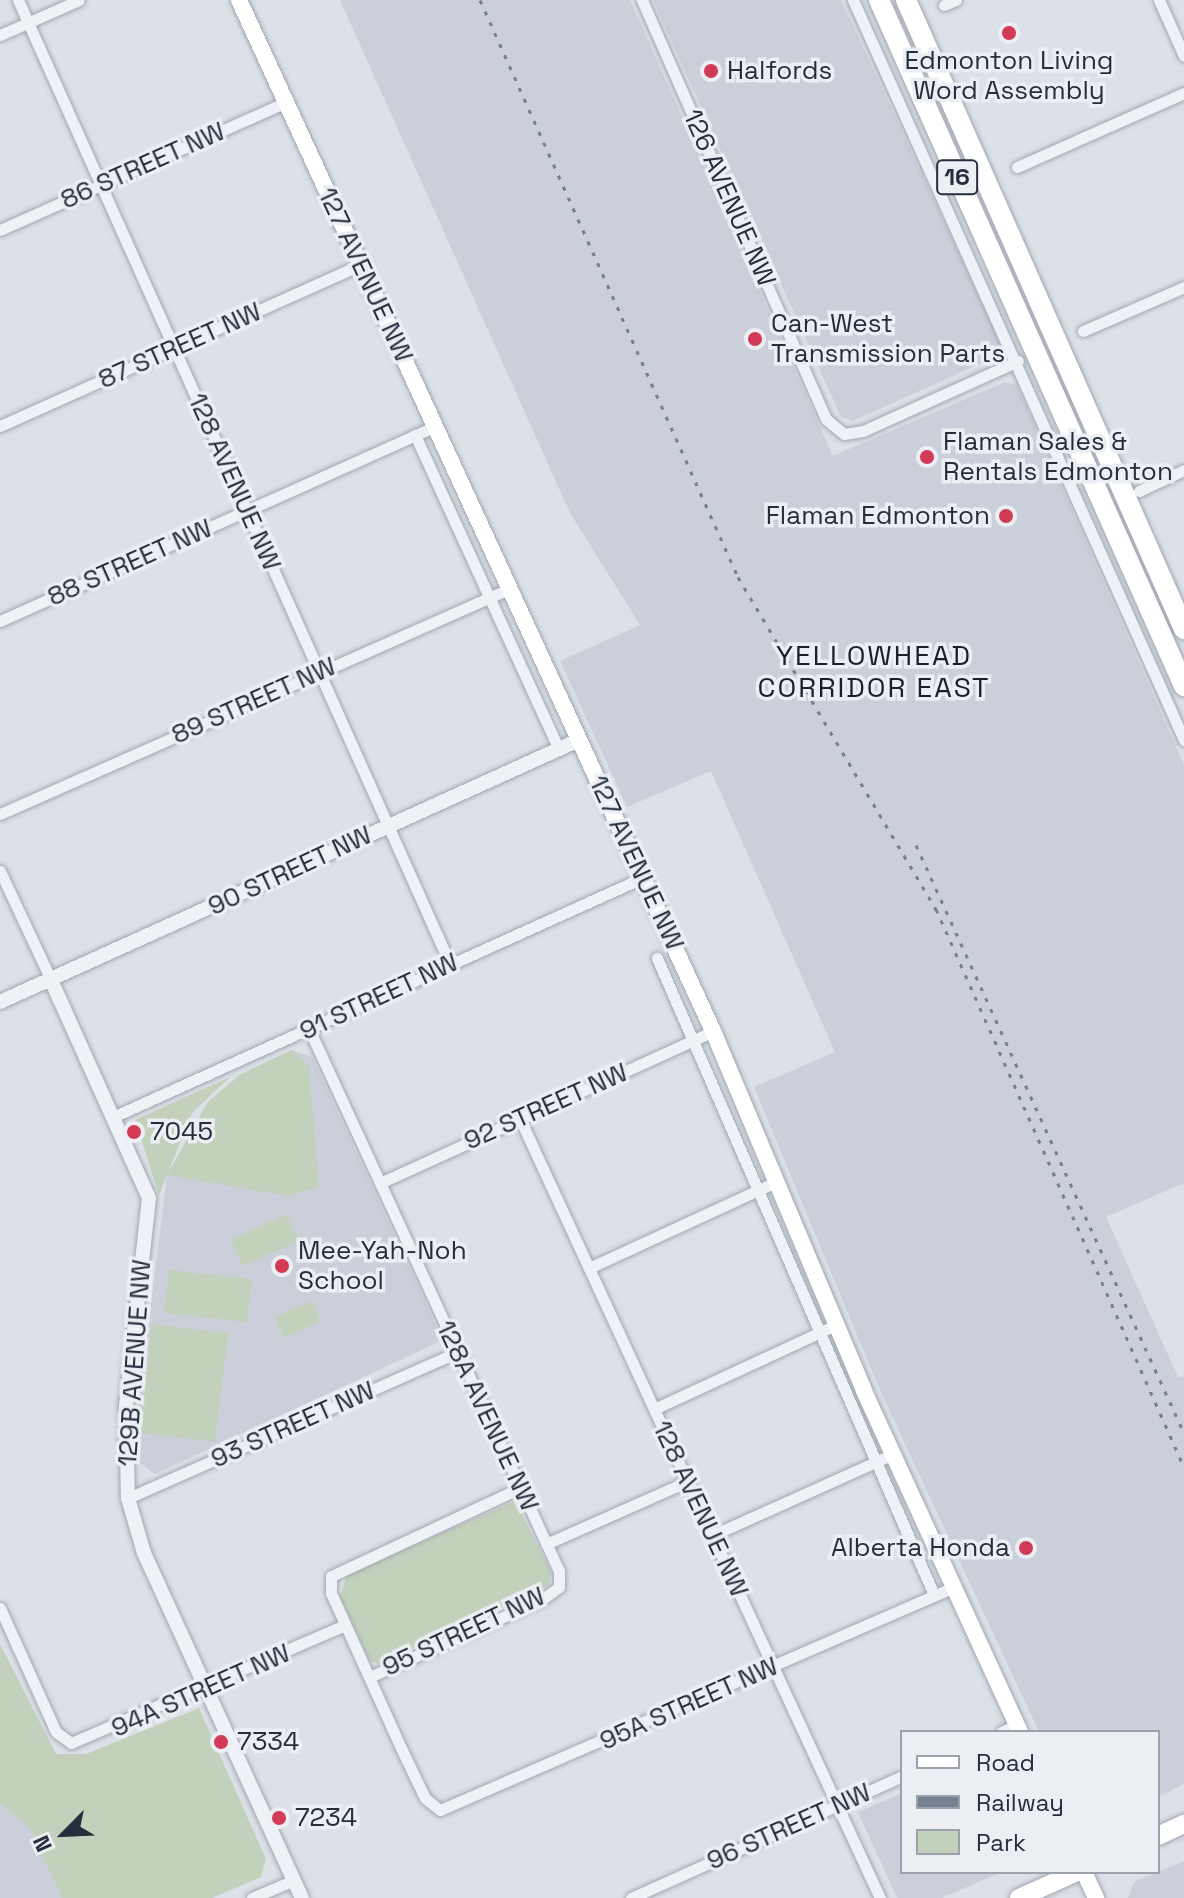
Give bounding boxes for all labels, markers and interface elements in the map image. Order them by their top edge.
marker: Edmonton Living Word Assembly [1000,24,1018,42]
place label: Edmonton Living Word Assembly [904,45,1114,106]
place label: Halfords [727,55,832,87]
marker: Halfords [702,62,720,80]
street label: 126 AVENUE NW [676,105,782,291]
street label: 86 STREET NW [56,116,230,216]
road number: 16 [935,157,979,197]
street label: 127 AVENUE NW [311,183,419,367]
street label: 87 STREET NW [94,296,266,396]
place label: Can-West Transmission Parts [771,308,1005,370]
marker: Can-West Transmission Parts [746,330,764,348]
street label: 128 AVENUE NW [181,388,287,576]
place label: Flaman Sales & Rentals Edmonton [943,426,1173,488]
marker: Flaman Sales & Rentals Edmonton [918,448,936,466]
place label: Flaman Edmonton [766,500,990,532]
marker: Flaman Edmonton [997,507,1015,525]
street label: 88 STREET NW [43,513,217,613]
district label: YELLOWHEAD CORRIDOR EAST [757,638,991,704]
street label: 89 STREET NW [167,651,341,751]
street label: 127 AVENUE NW [582,771,690,955]
street label: 90 STREET NW [203,819,377,923]
street label: 91 STREET NW [295,947,463,1047]
street label: 92 STREET NW [459,1057,633,1157]
place label: 7045 [150,1116,213,1148]
marker: 7045 [125,1123,143,1141]
place label: Mee-Yah-Noh School [298,1235,467,1296]
marker: Mee-Yah-Noh School [273,1257,291,1275]
street label: 129B AVENUE NW [112,1258,158,1468]
street label: 128A AVENUE NW [429,1315,545,1517]
street label: 93 STREET NW [206,1375,380,1475]
street label: 128 AVENUE NW [645,1416,755,1602]
place label: Alberta Honda [831,1532,1010,1564]
marker: Alberta Honda [1017,1539,1035,1557]
street label: 95 STREET NW [378,1581,550,1683]
street label: 94A STREET NW [106,1637,296,1745]
street label: 95A STREET NW [595,1651,783,1757]
place label: 7334 [237,1726,299,1758]
legend [900,1730,1160,1874]
marker: 7334 [212,1733,230,1751]
text: Road [976,1747,1035,1778]
street label: 96 STREET NW [702,1777,876,1877]
text: Railway [976,1787,1064,1818]
north arrow [24,1794,104,1874]
place label: 7234 [295,1802,357,1834]
marker: 7234 [270,1809,288,1827]
text: Park [976,1827,1026,1858]
text: N [26,1831,58,1856]

